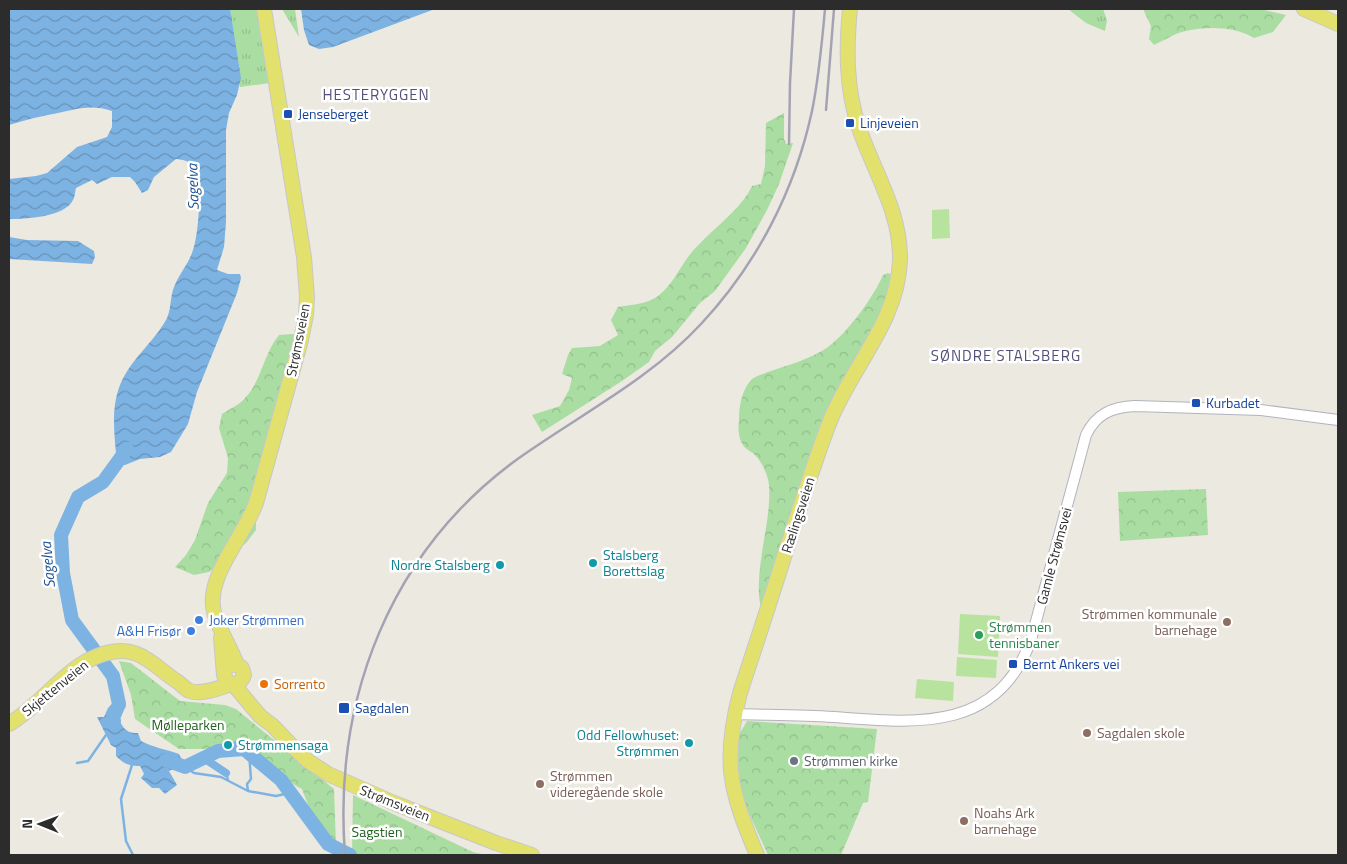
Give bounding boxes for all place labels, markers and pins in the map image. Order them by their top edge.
place label: Jenseberget [298,103,369,124]
marker: Jenseberget [282,108,294,120]
place label: Linjeveien [860,112,919,133]
marker: Linjeveien [844,117,856,129]
place label: Kurbadet [1206,392,1260,413]
marker: Kurbadet [1190,397,1202,409]
place label: Stalsberg Borettslag [603,544,665,581]
place label: Nordre Stalsberg [391,554,490,575]
marker: Stalsberg Borettslag [587,557,599,569]
marker: Nordre Stalsberg [494,559,506,571]
place label: Strømmen kommunale barnehage [1082,603,1217,640]
place label: Joker Strømmen [209,609,304,630]
marker: Joker Strømmen [193,614,205,626]
place label: Strømmen tennisbaner [989,616,1060,653]
marker: Strømmen kommunale barnehage [1221,616,1233,628]
place label: A&H Frisør [117,620,181,641]
marker: A&H Frisør [185,625,197,637]
marker: Strømmen tennisbaner [973,629,985,641]
place label: Bernt Ankers vei [1023,653,1120,674]
marker: Bernt Ankers vei [1007,658,1019,670]
place label: Sorrento [274,673,325,694]
marker: Sorrento [258,678,270,690]
place label: Sagdalen [355,697,409,718]
marker: Sagdalen [337,701,351,715]
place label: Sagdalen skole [1097,722,1185,743]
place label: Odd Fellowhuset: Strømmen [577,724,679,761]
marker: Sagdalen skole [1081,727,1093,739]
place label: Strømmensaga [238,734,328,755]
marker: Odd Fellowhuset: Strømmen [683,737,695,749]
marker: Strømmensaga [222,739,234,751]
place label: Strømmen kirke [804,750,898,771]
marker: Strømmen kirke [788,755,800,767]
place label: Strømmen videregående skole [550,765,663,802]
marker: Strømmen videregående skole [534,778,546,790]
place label: Noahs Ark barnehage [974,802,1037,839]
marker: Noahs Ark barnehage [958,815,970,827]

